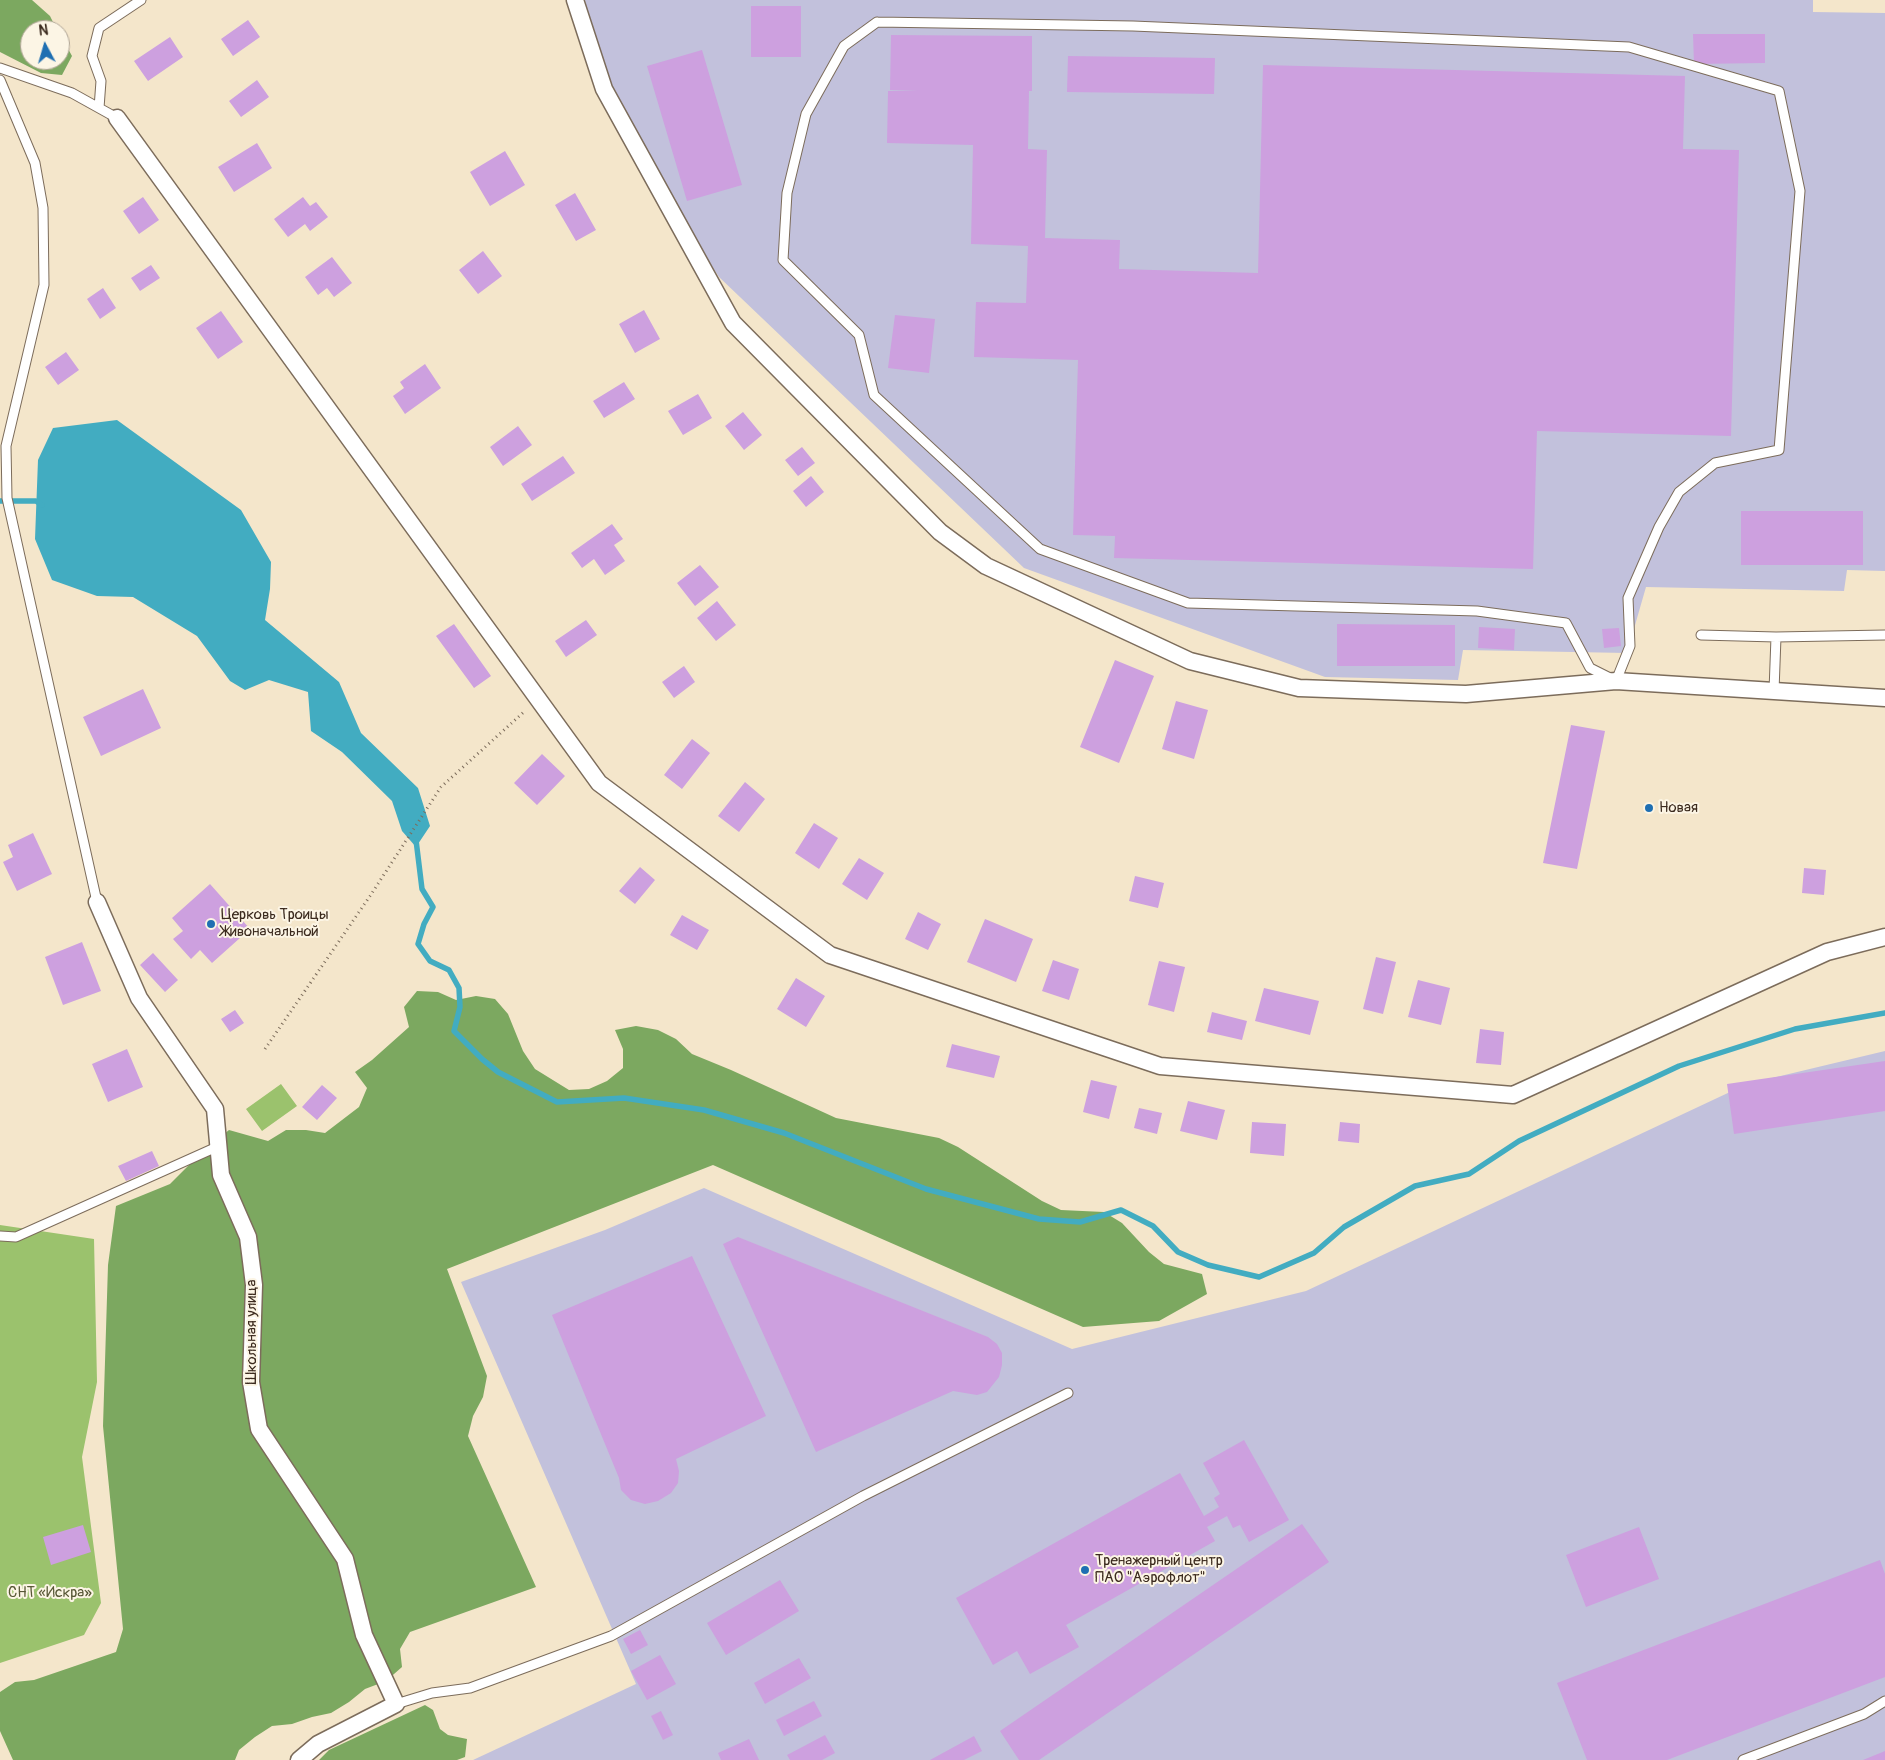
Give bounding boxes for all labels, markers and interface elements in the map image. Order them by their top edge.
north arrow [20,20,70,70]
text: N [38,22,49,40]
place label: Новая [1659,799,1698,817]
marker: Новая [1643,802,1655,814]
place label: Церковь Троицы Живоначальной [221,906,329,941]
marker: Церковь Троицы Живоначальной [205,918,217,930]
street label: Школьная улица [243,1280,261,1384]
place label: Тренажерный центр ПАО "Аэрофлот" [1095,1552,1223,1587]
marker: Тренажерный центр ПАО "Аэрофлот" [1079,1564,1091,1576]
park label: СНТ «Искра» [8,1584,92,1602]

